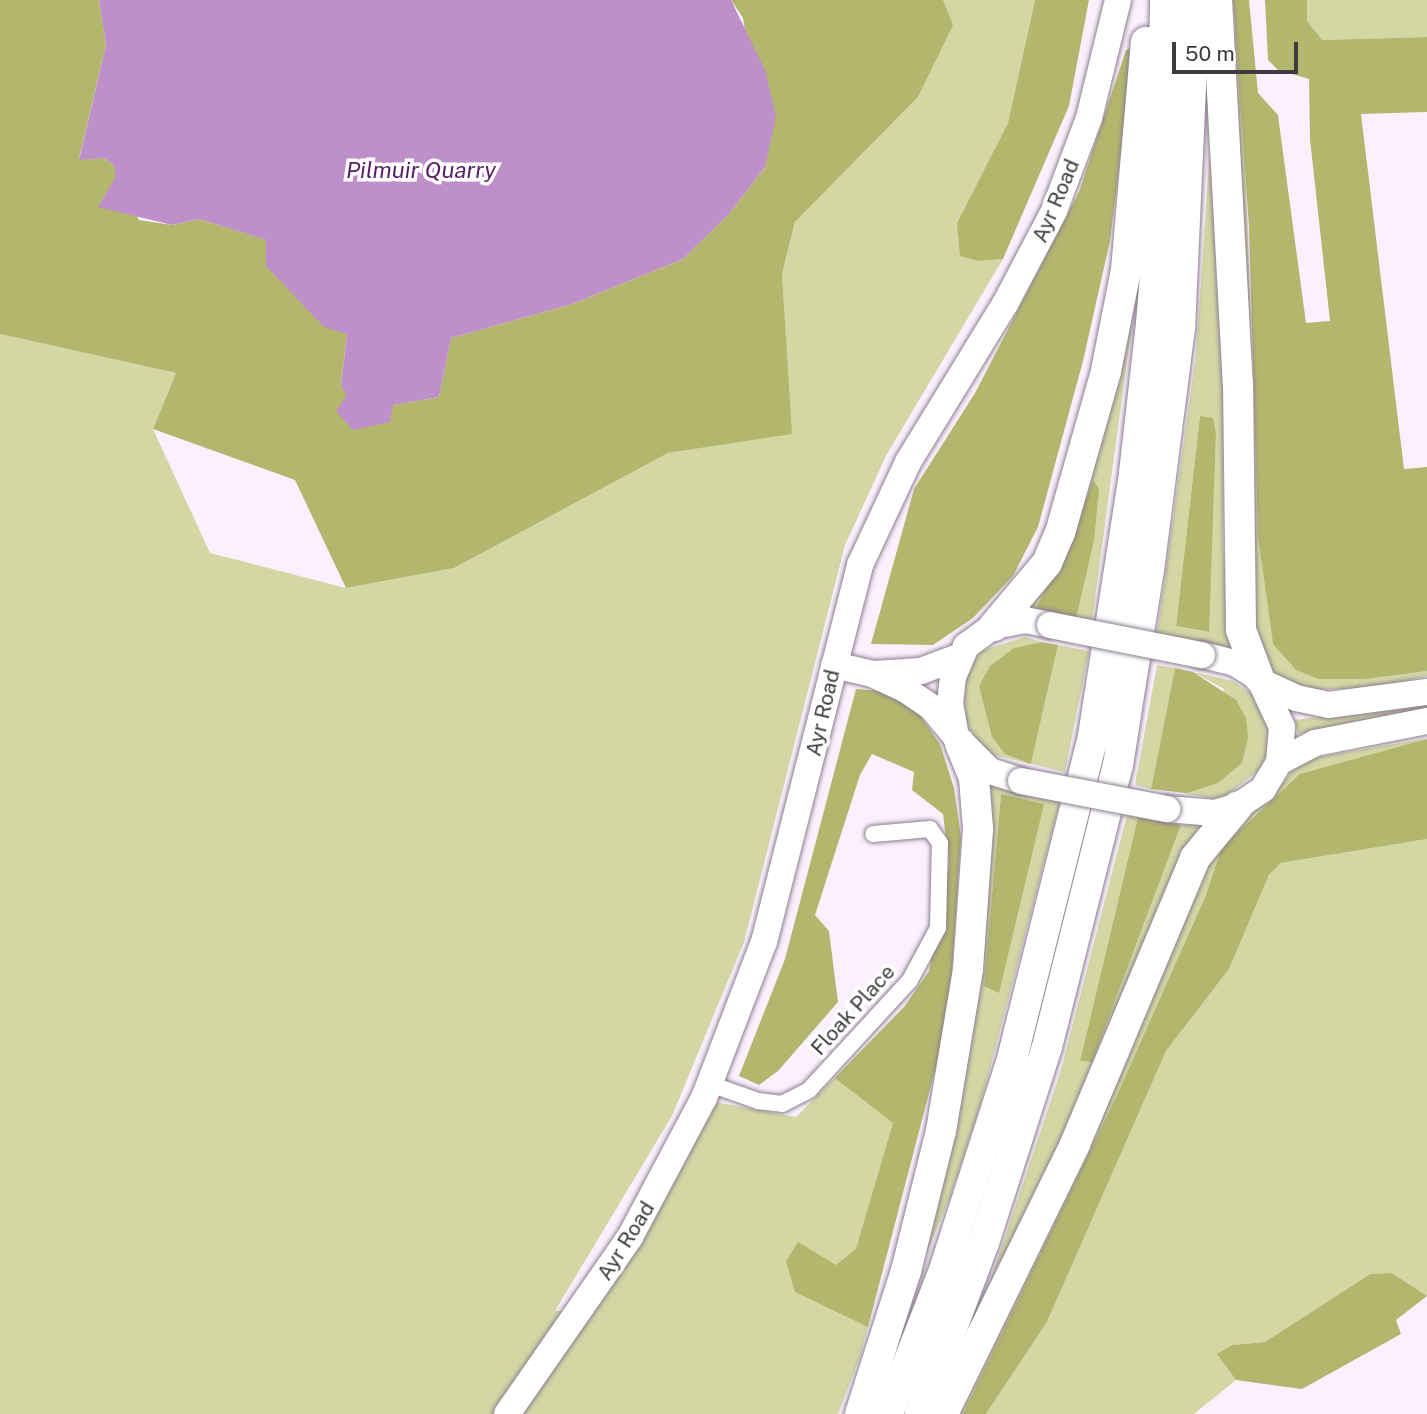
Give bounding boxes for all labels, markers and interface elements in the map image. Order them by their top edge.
scale bar [1175,28,1301,72]
text: 50 m [1185,41,1235,66]
water label: Pilmuir Quarry [346,156,496,184]
street label: Ayr Road [1027,156,1085,246]
street label: Ayr Road [801,667,845,759]
street label: Floak Place [806,960,900,1060]
street label: Ayr Road [592,1197,660,1285]

